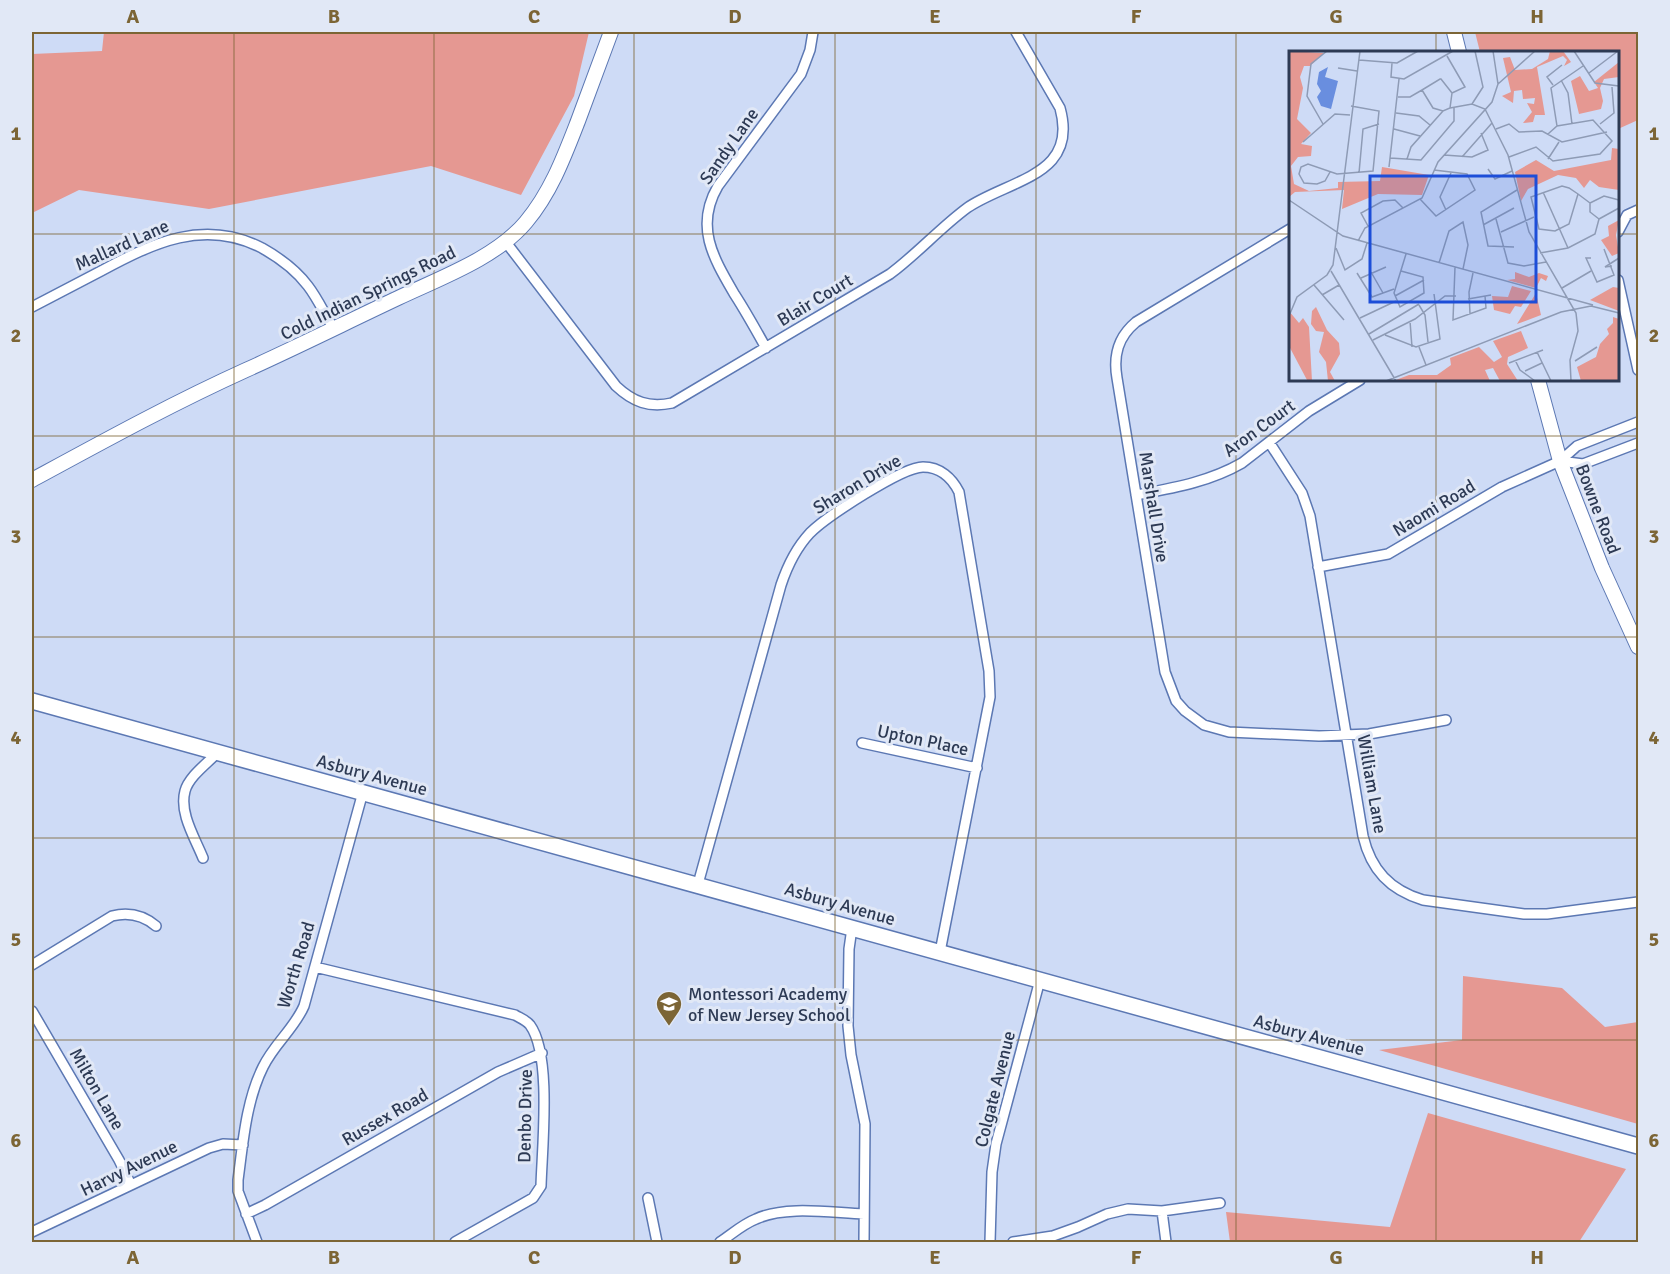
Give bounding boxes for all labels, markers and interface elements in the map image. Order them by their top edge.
text: A [127,4,140,29]
text: B [328,4,340,29]
text: C [528,4,540,29]
text: D [728,4,742,29]
text: E [929,4,941,29]
text: F [1131,4,1142,29]
text: G [1329,4,1343,29]
text: H [1530,4,1544,29]
inset map [1289,51,1619,381]
street label: Sandy Lane [695,104,763,188]
text: 1 [11,121,22,146]
text: 1 [1649,121,1660,146]
street label: Mallard Lane [72,215,172,275]
street label: Cold Indian Springs Road [277,241,459,345]
street label: Blair Court [773,269,857,331]
text: 2 [11,323,21,348]
text: 2 [1649,323,1659,348]
street label: Aron Court [1219,395,1299,461]
street label: Sharon Drive [809,449,905,519]
street label: Marshall Drive [1134,450,1174,564]
street label: Bowne Road [1571,461,1625,557]
street label: Naomi Road [1389,475,1479,541]
text: 3 [11,524,21,549]
text: 3 [1649,524,1659,549]
street label: Upton Place [875,720,971,760]
text: 4 [11,725,22,750]
text: 4 [1649,725,1660,750]
street label: William Lane [1352,733,1392,835]
street label: Asbury Avenue [314,750,430,800]
street label: Asbury Avenue [782,878,898,930]
street label: Worth Road [272,919,320,1011]
text: 5 [11,927,21,952]
text: 5 [1649,927,1659,952]
place label: Montessori Academy of New Jersey School [688,983,850,1026]
school or university icon: Montessori Academy of New Jersey School [654,989,684,1027]
street label: Asbury Avenue [1251,1010,1367,1060]
street label: Colgate Avenue [970,1029,1020,1149]
street label: Milton Lane [65,1044,129,1134]
street label: Denbo Drive [513,1069,537,1163]
street label: Russex Road [338,1084,432,1150]
text: 6 [11,1128,22,1153]
text: 6 [1649,1128,1660,1153]
street label: Harvy Avenue [77,1135,181,1201]
text: A [127,1245,140,1270]
text: B [328,1245,340,1270]
text: C [528,1245,540,1270]
text: D [728,1245,742,1270]
text: E [929,1245,941,1270]
text: F [1131,1245,1142,1270]
text: G [1329,1245,1343,1270]
text: H [1530,1245,1544,1270]

